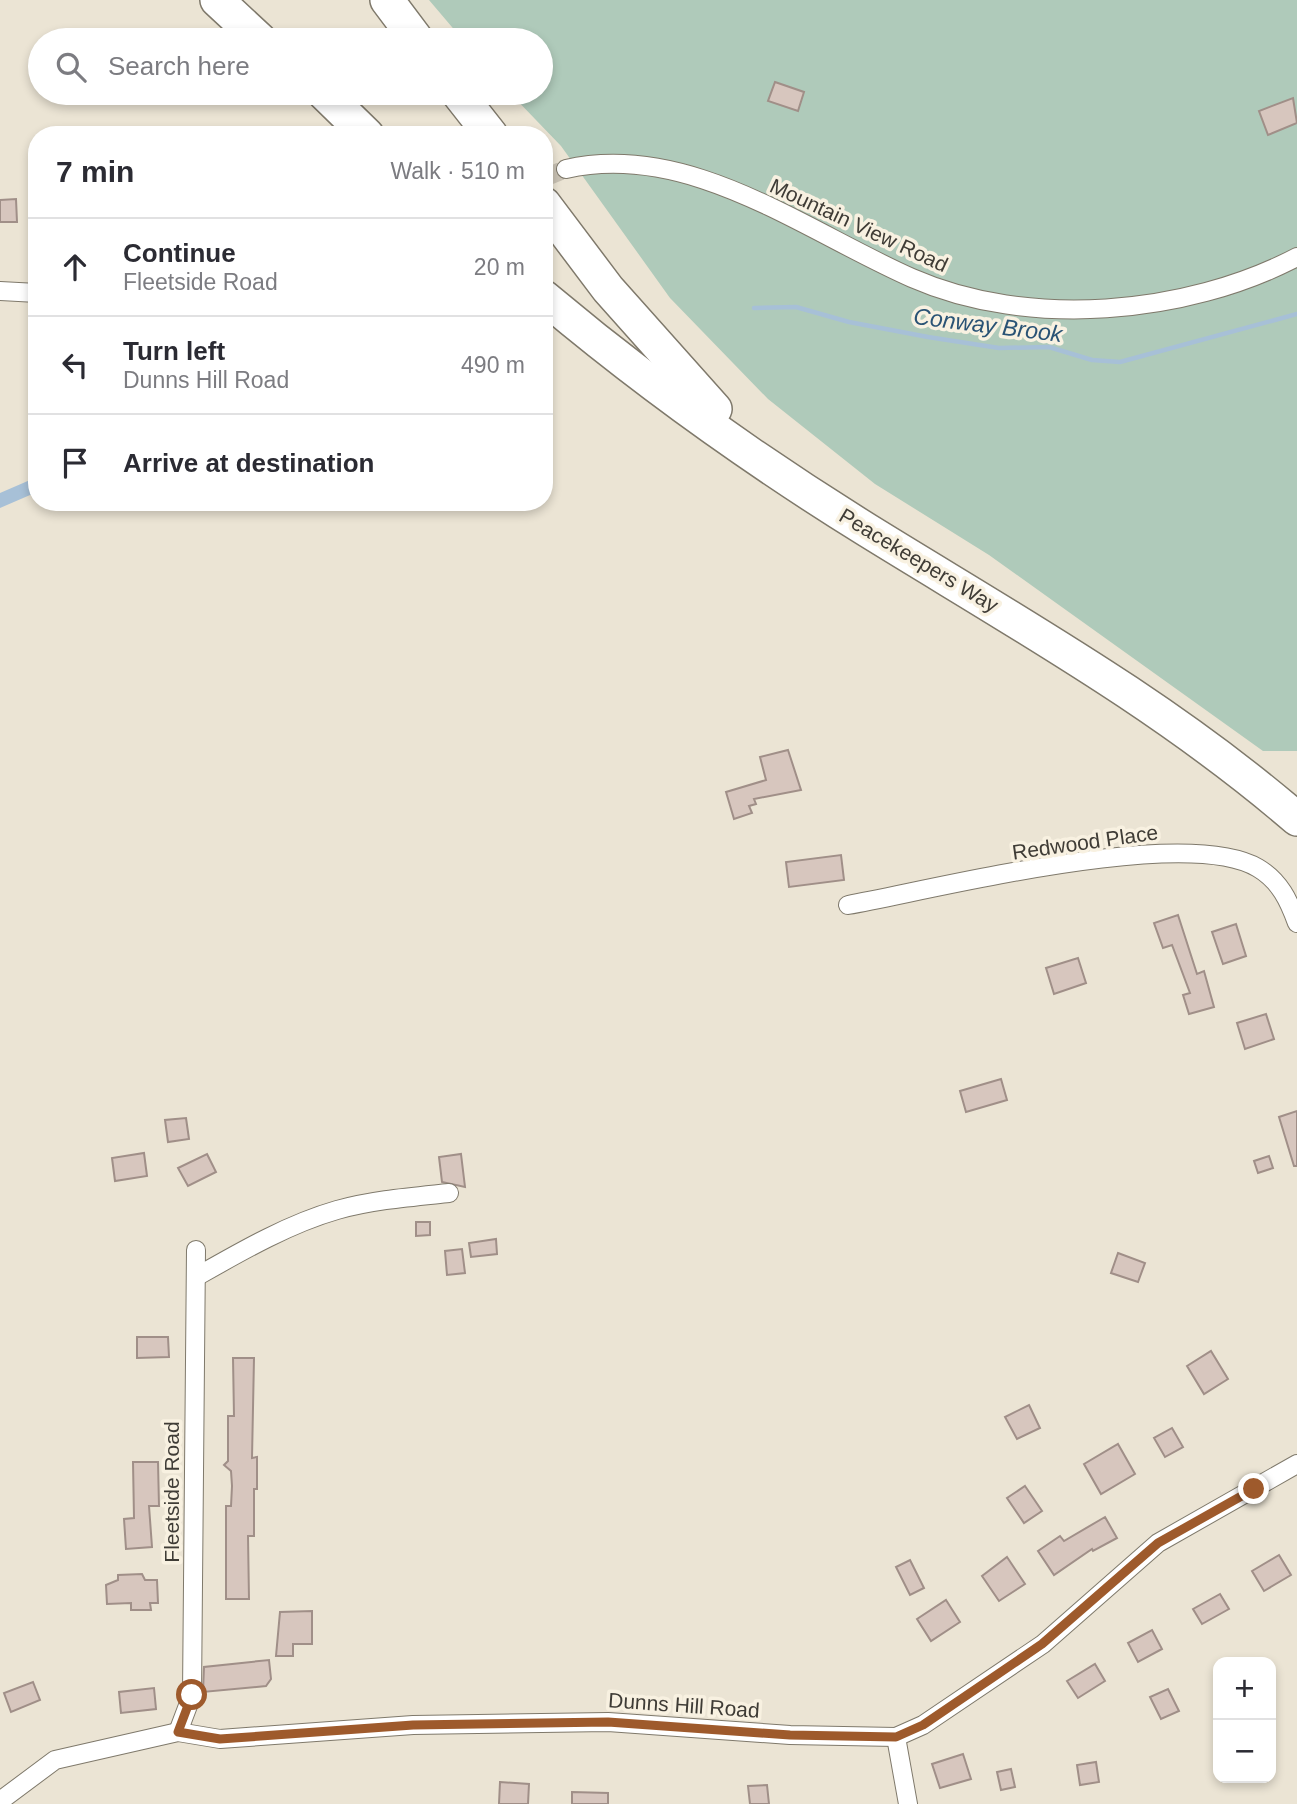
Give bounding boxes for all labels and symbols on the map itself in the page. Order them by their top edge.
street label: Mountain View Road [766,174,952,276]
water label: Conway Brook [912,303,1065,347]
street label: Peacekeepers Way [835,503,1003,617]
street label: Redwood Place [1011,820,1159,864]
street label: Fleetside Road [160,1421,183,1563]
route end [1238,1473,1269,1504]
route start [176,1679,207,1710]
street label: Dunns Hill Road [608,1688,760,1722]

